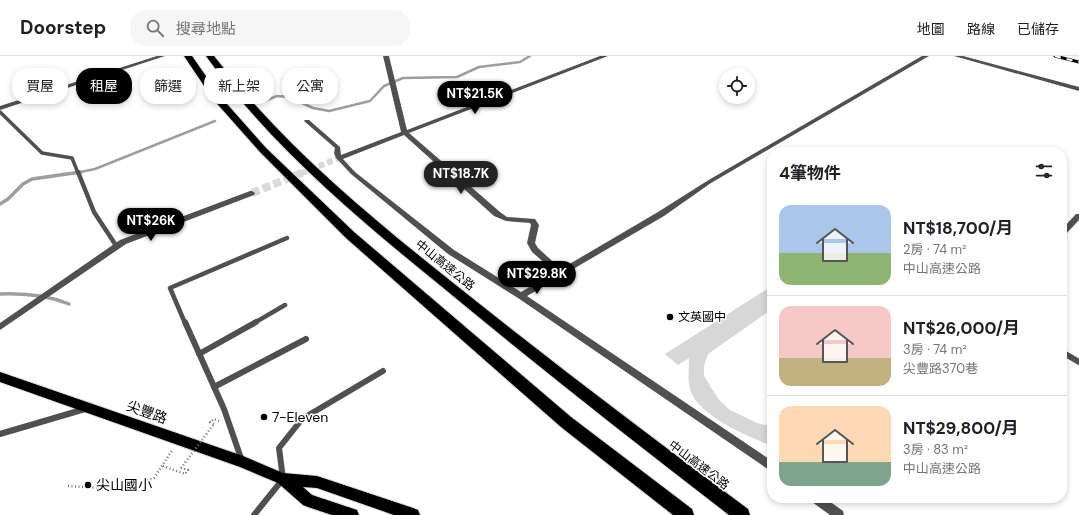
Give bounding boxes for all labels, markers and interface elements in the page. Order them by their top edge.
search box [130,10,410,46]
text: Doorstep [20,15,106,40]
icon: search [144,17,166,39]
text: 搜尋地點 [176,19,236,39]
text: 地圖 [917,20,945,38]
text: 路線 [967,20,995,38]
text: 已儲存 [1017,20,1059,38]
chip: 買屋 [12,68,68,104]
chip: 租屋 [76,68,132,104]
chip: 篩選 [140,68,196,104]
chip: 新上架 [204,68,274,104]
chip: 公寓 [282,68,338,104]
map controls [719,68,755,104]
button: locate [719,68,755,104]
pin: NT$21.5K [434,81,516,115]
text: NT$21.5K [446,85,504,102]
icon: filters [1033,160,1055,182]
pin: NT$18.7K [420,161,502,195]
text: 4筆物件 [779,162,841,184]
text: NT$18.7K [433,165,489,182]
pin: NT$26K [118,208,184,242]
text: NT$26K [126,212,176,229]
text: NT$18,700/月 [903,217,1013,239]
icon: home [811,221,859,269]
street label: 中山高速公路 [412,236,478,294]
text: 2房 · 74 m² [903,241,966,258]
text: 中山高速公路 [903,260,981,277]
pin: NT$29.8K [496,261,578,295]
text: NT$29.8K [507,265,567,282]
place label: 文英國中 [678,309,726,325]
marker: 文英國中 [665,312,675,322]
text: NT$26,000/月 [903,317,1020,339]
icon: home [811,322,859,370]
text: 3房 · 74 m² [903,341,967,358]
text: 尖豐路370巷 [903,360,978,377]
street label: 尖豐路 [124,396,170,428]
place label: 7-Eleven [272,408,328,426]
marker: 7-Eleven [259,412,269,422]
text: NT$29,800/月 [903,417,1019,439]
icon: home [811,422,859,470]
street label: 中山高速公路 [665,437,733,493]
text: 3房 · 83 m² [903,441,968,458]
text: 中山高速公路 [903,460,981,477]
place label: 尖山國小 [96,476,152,494]
marker: 尖山國小 [83,480,93,490]

